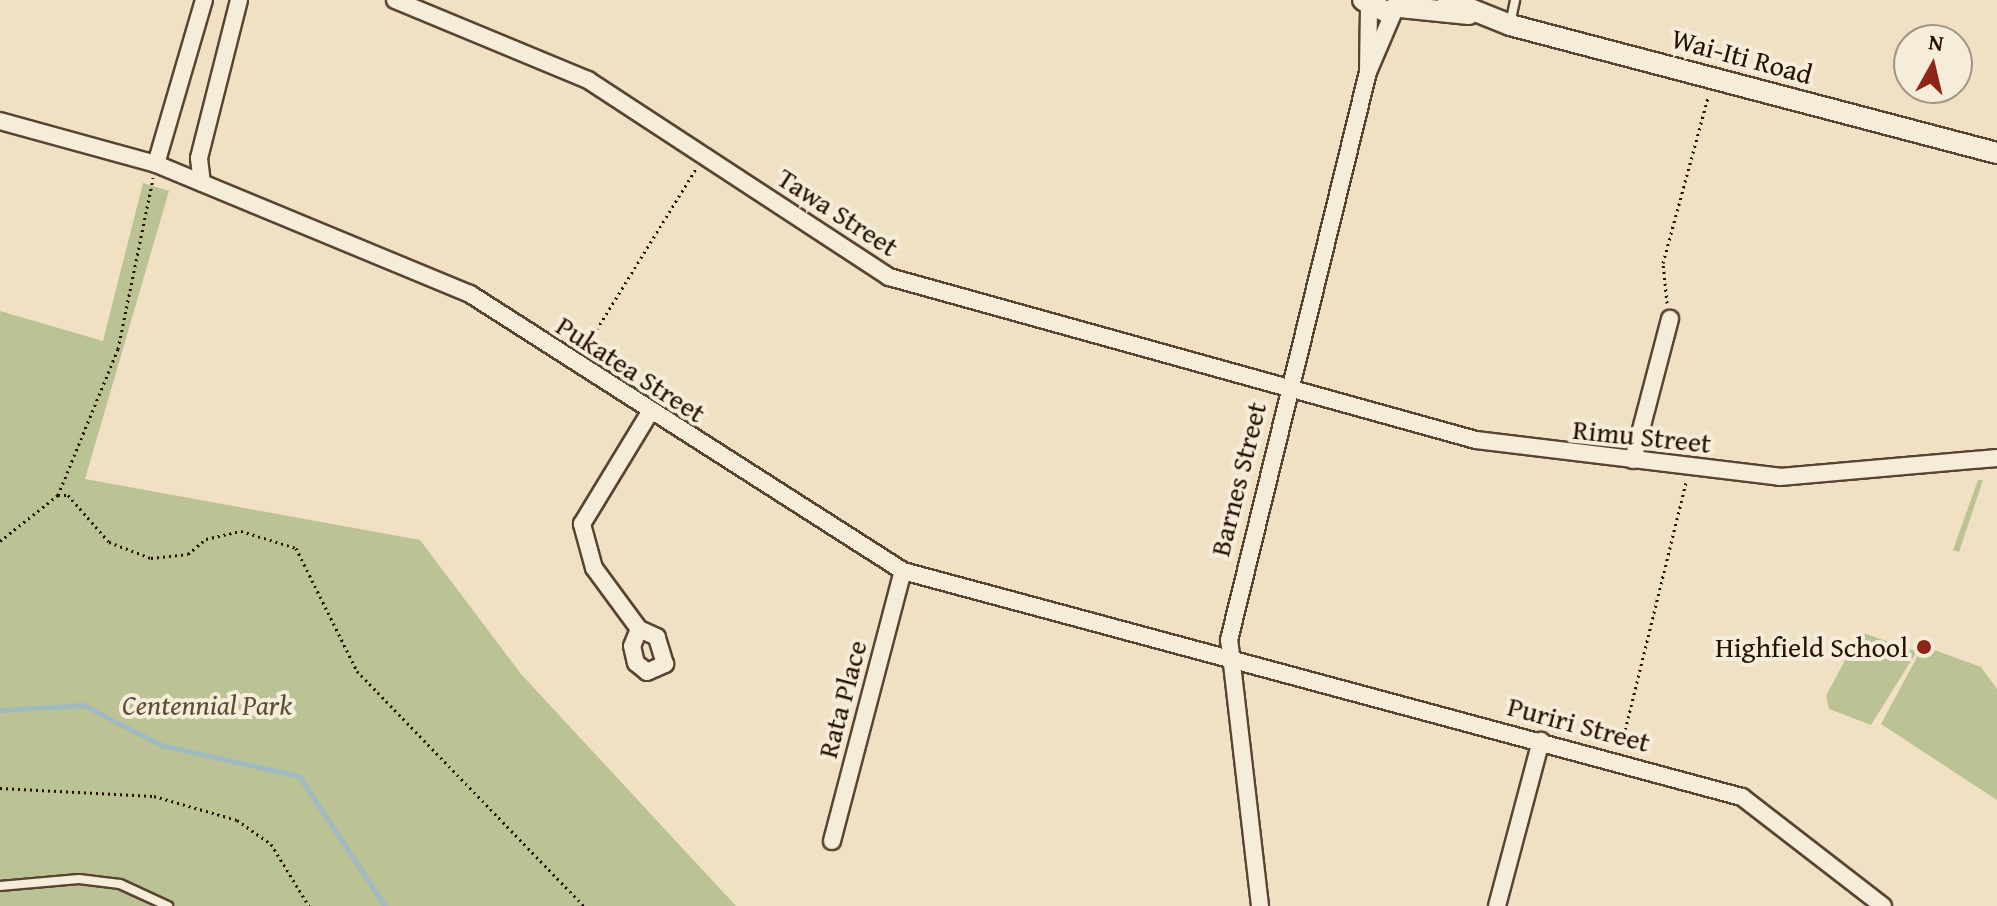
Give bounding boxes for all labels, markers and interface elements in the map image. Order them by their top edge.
street label: Wai-Iti Road [1668,21,1816,91]
north arrow [1893,24,1973,104]
text: N [1927,25,1946,59]
street label: Tawa Street [771,161,905,263]
street label: Pukatea Street [550,308,712,430]
street label: Barnes Street [1203,398,1273,560]
street label: Rimu Street [1571,412,1713,460]
place label: Highfield School [1715,630,1908,664]
street label: Rata Place [810,637,874,761]
marker: Highfield School [1915,638,1933,656]
park label: Centennial Park [122,688,292,722]
street label: Puriri Street [1504,689,1654,759]

